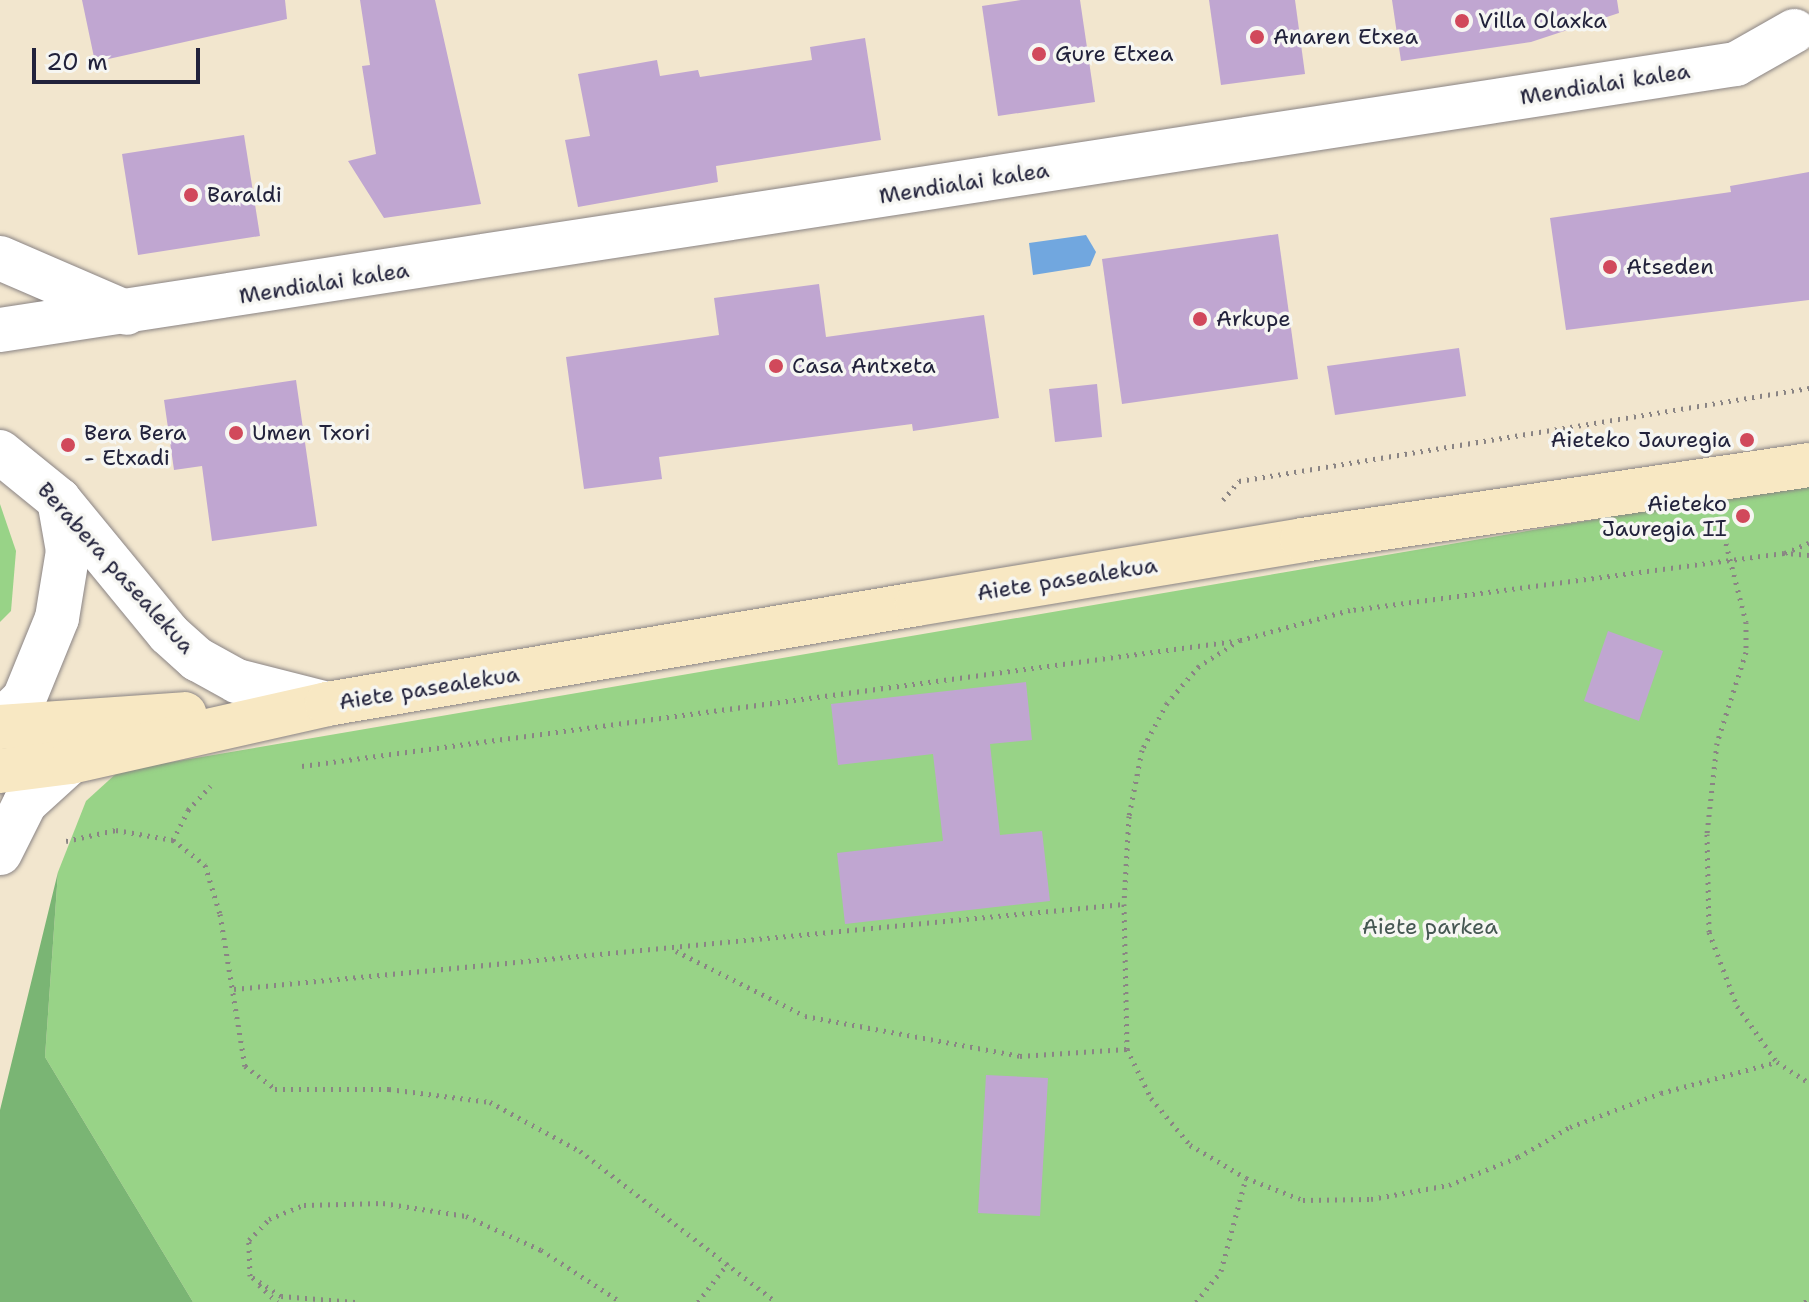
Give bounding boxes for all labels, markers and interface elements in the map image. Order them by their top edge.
place label: Villa Olaxka [1478,8,1607,34]
marker: Villa Olaxka [1453,12,1471,30]
place label: Anaren Etxea [1273,24,1418,50]
marker: Anaren Etxea [1248,28,1266,46]
scale bar [36,32,204,82]
place label: Gure Etxea [1055,41,1174,67]
marker: Gure Etxea [1030,45,1048,63]
text: 20 m [46,46,108,78]
street label: Mendialai kalea [1518,58,1692,110]
street label: Mendialai kalea [877,157,1051,209]
place label: Baraldi [207,182,282,208]
marker: Baraldi [182,186,200,204]
place label: Atseden [1626,254,1714,280]
street label: Mendialai kalea [237,257,411,309]
marker: Atseden [1601,258,1619,276]
place label: Arkupe [1216,306,1291,332]
marker: Arkupe [1191,310,1209,328]
place label: Casa Antxeta [792,353,936,379]
marker: Casa Antxeta [767,357,785,375]
place label: Bera Bera - Etxadi [84,419,186,470]
place label: Umen Txori [252,420,371,446]
marker: Umen Txori [227,424,245,442]
place label: Aieteko Jauregia [1550,427,1731,453]
marker: Aieteko Jauregia [1738,431,1756,449]
marker: Bera Bera - Etxadi [59,436,77,454]
street label: Berabera pasealekua [32,477,200,659]
place label: Aieteko Jauregia II [1602,490,1727,542]
marker: Aieteko Jauregia II [1734,507,1752,525]
street label: Aiete pasealekua [975,552,1159,606]
street label: Aiete pasealekua [337,661,521,715]
park label: Aiete parkea [1362,914,1498,940]

